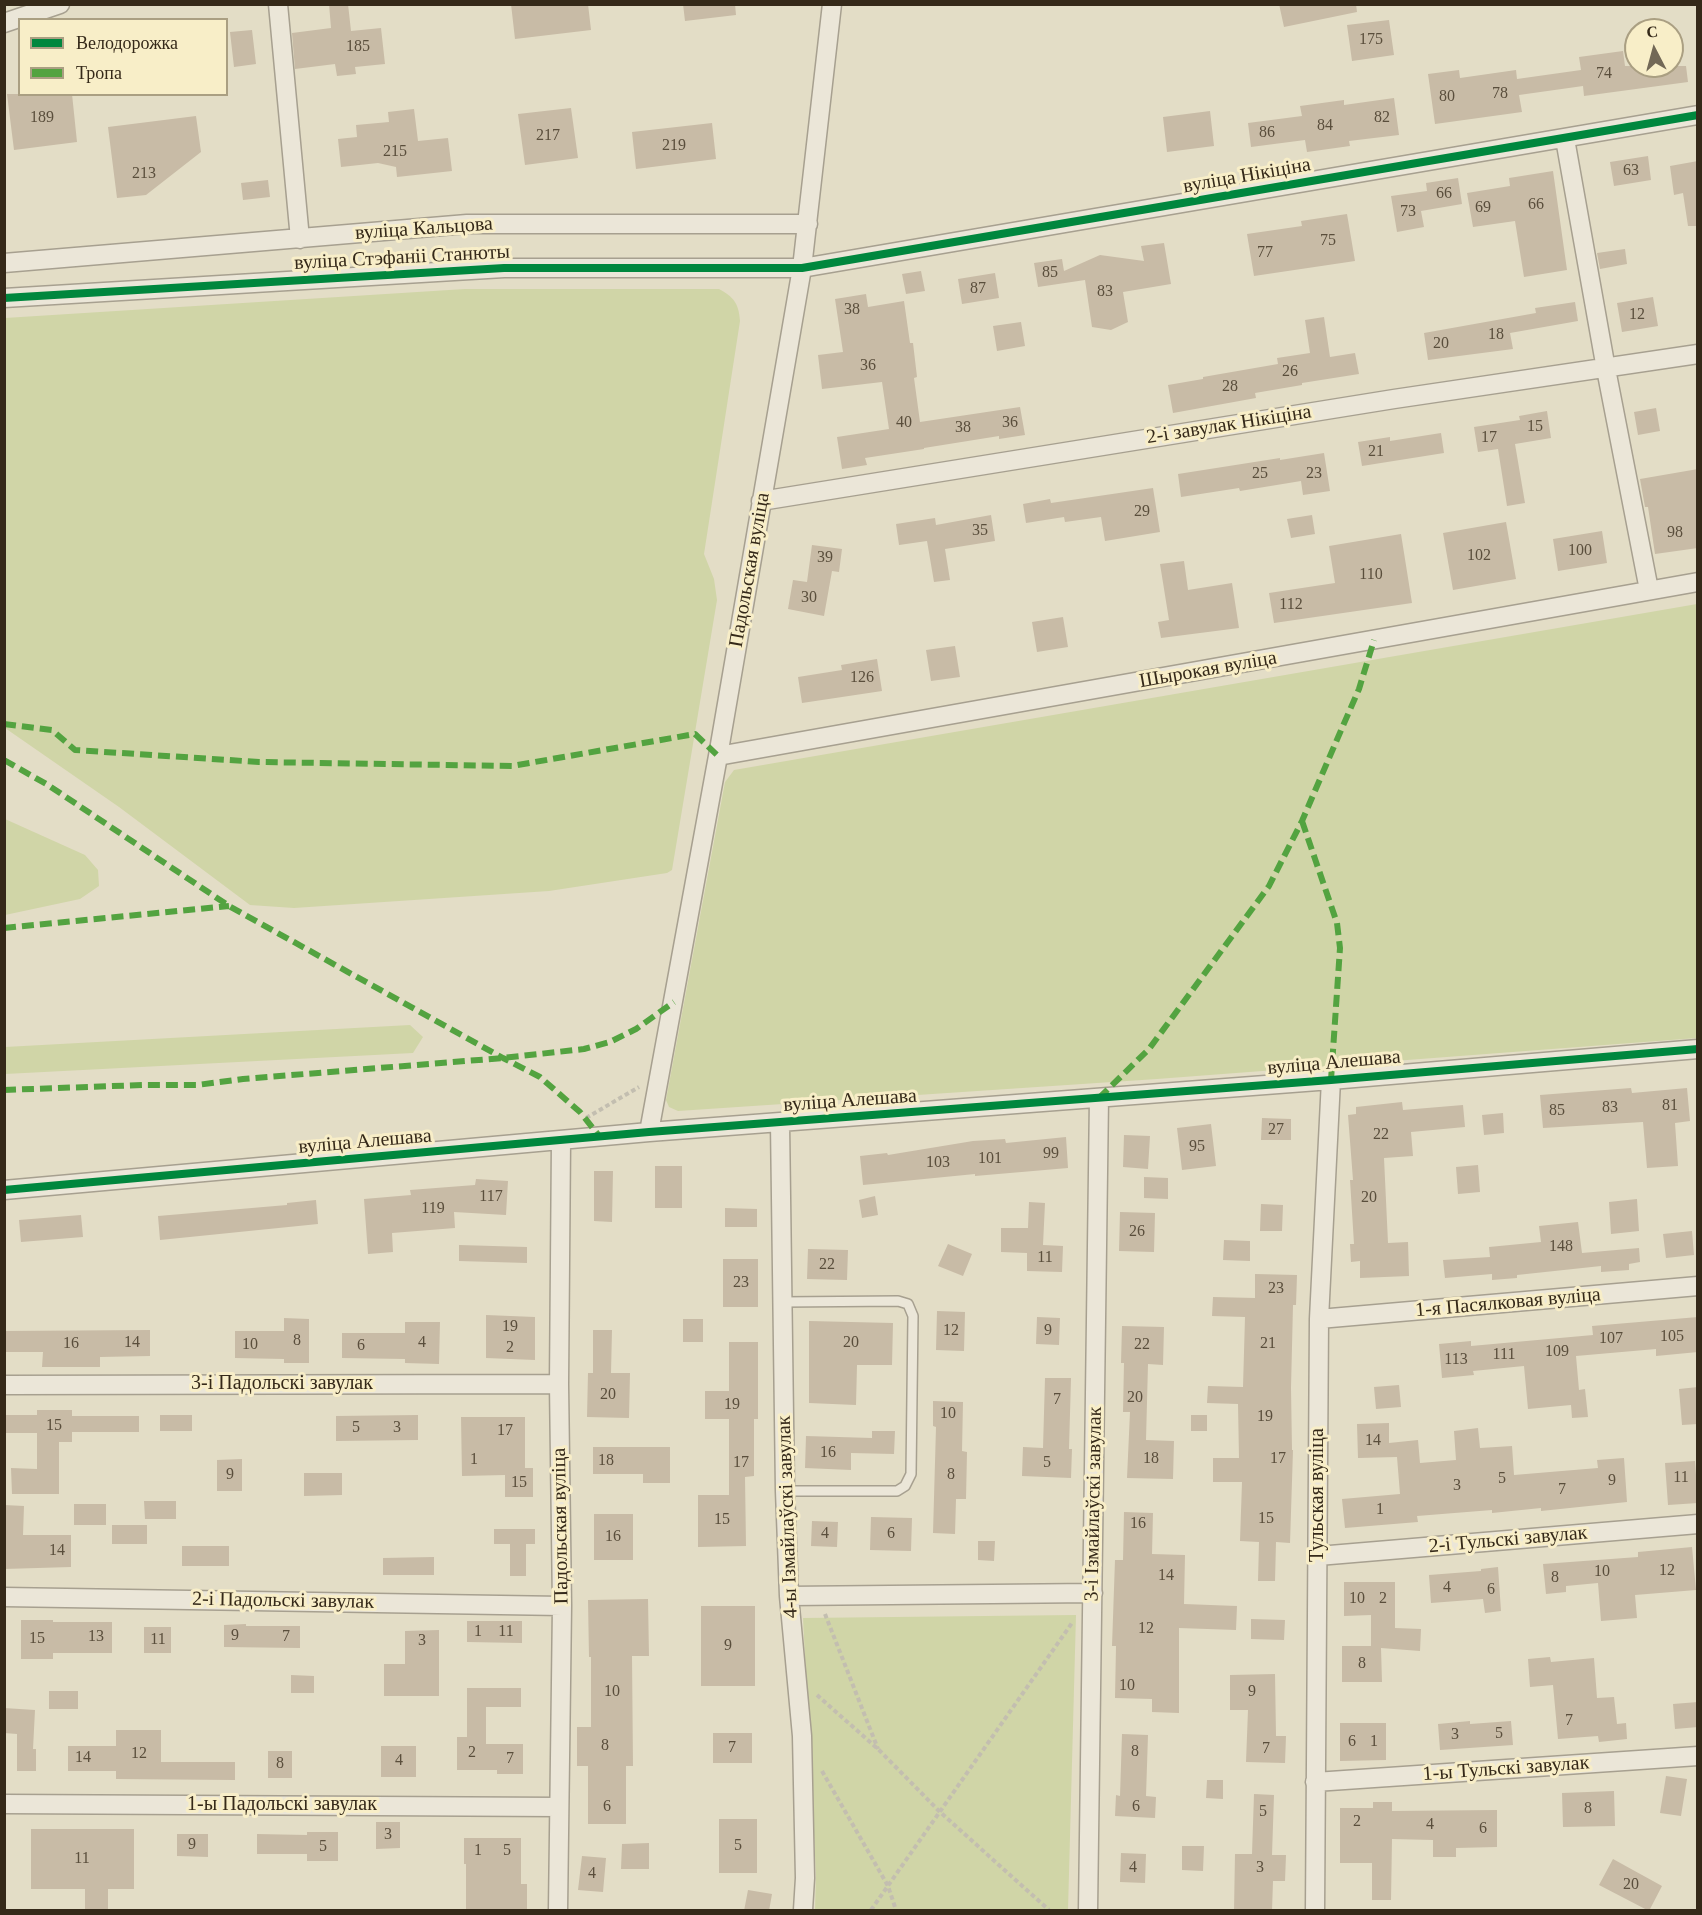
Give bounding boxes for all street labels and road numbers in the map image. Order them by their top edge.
street label: вуліца Нікіціна [1181,153,1313,199]
street label: вуліца Кальцова [354,212,494,246]
street label: вуліца Стэфаніі Станюты [294,240,510,276]
street label: 2-і завулак Нікіціна [1145,400,1313,450]
street label: Падольская вуліца [725,491,775,649]
street label: Шырокая вуліца [1137,646,1279,694]
street label: вуліца Алешава [1266,1045,1402,1081]
street label: вуліца Алешава [783,1084,917,1118]
street label: вуліца Алешава [297,1124,433,1160]
street label: 1-я Пасялковая вуліца [1414,1283,1602,1323]
street label: 3-і Падольскі завулак [191,1372,373,1396]
street label: 3-і Ізмайлаўскі завулак [1080,1406,1108,1602]
street label: 4-ы Ізмайлаўскі завулак [772,1415,804,1619]
street label: Тульская вуліца [1306,1428,1330,1562]
street label: Падольская вуліца [548,1447,574,1605]
street label: 2-і Тульскі завулак [1428,1521,1588,1559]
street label: 2-і Падольскі завулак [192,1587,374,1615]
street label: 1-ы Тульскі завулак [1422,1751,1590,1787]
street label: 1-ы Падольскі завулак [187,1793,377,1817]

